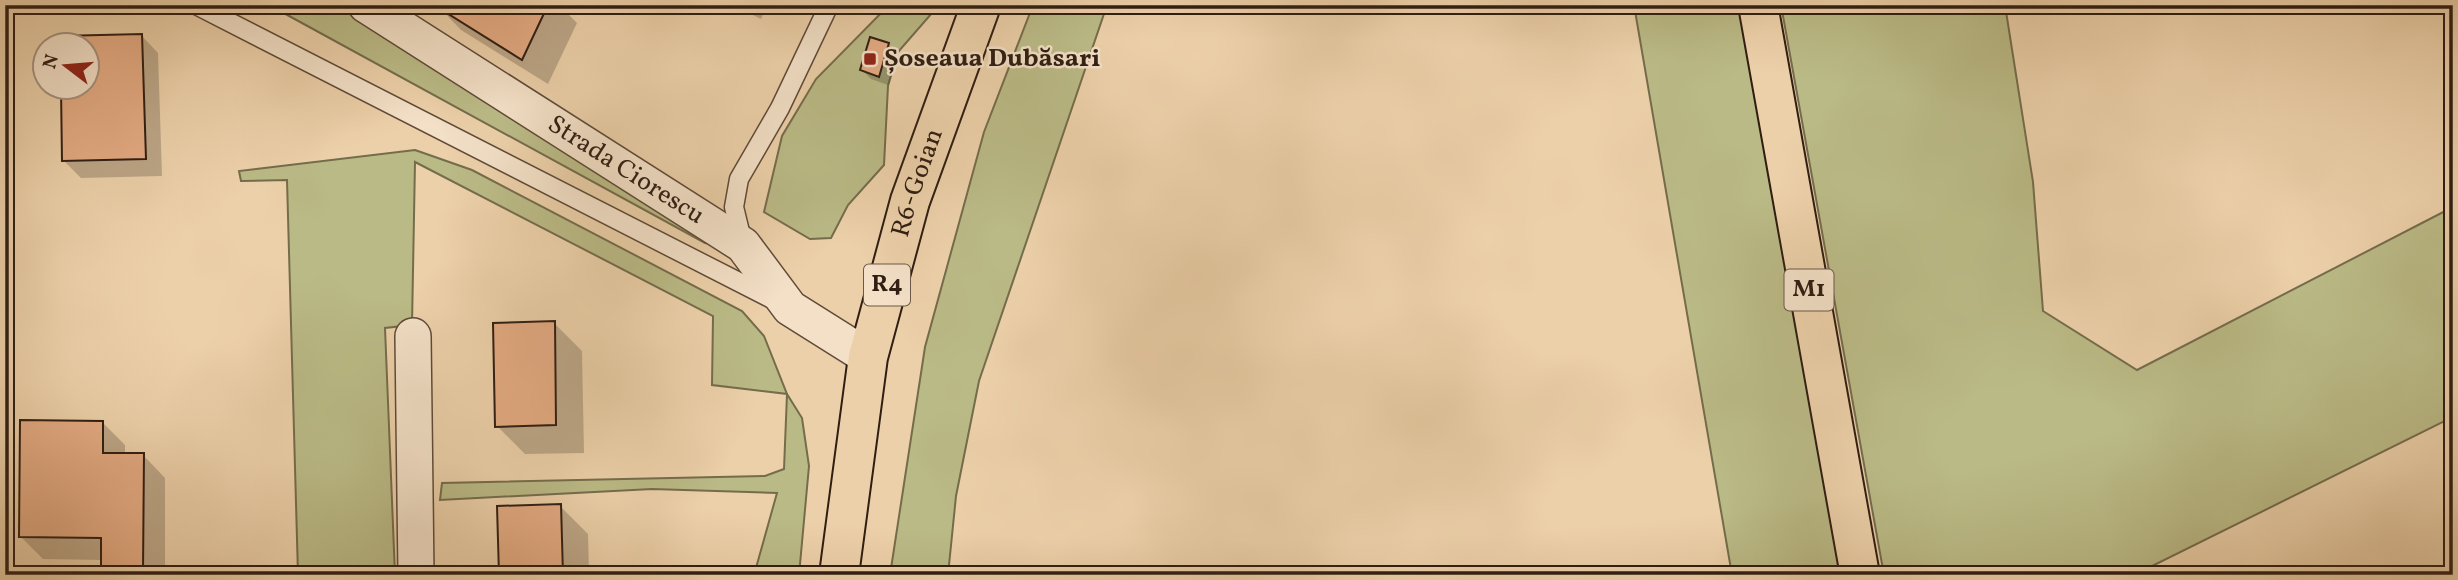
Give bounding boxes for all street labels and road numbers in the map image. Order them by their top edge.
street label: Strada Ciorescu [540,107,711,234]
street label: R6-Goian [883,124,953,241]
road number: R4 [864,264,910,306]
road number: M1 [1784,270,1834,310]

